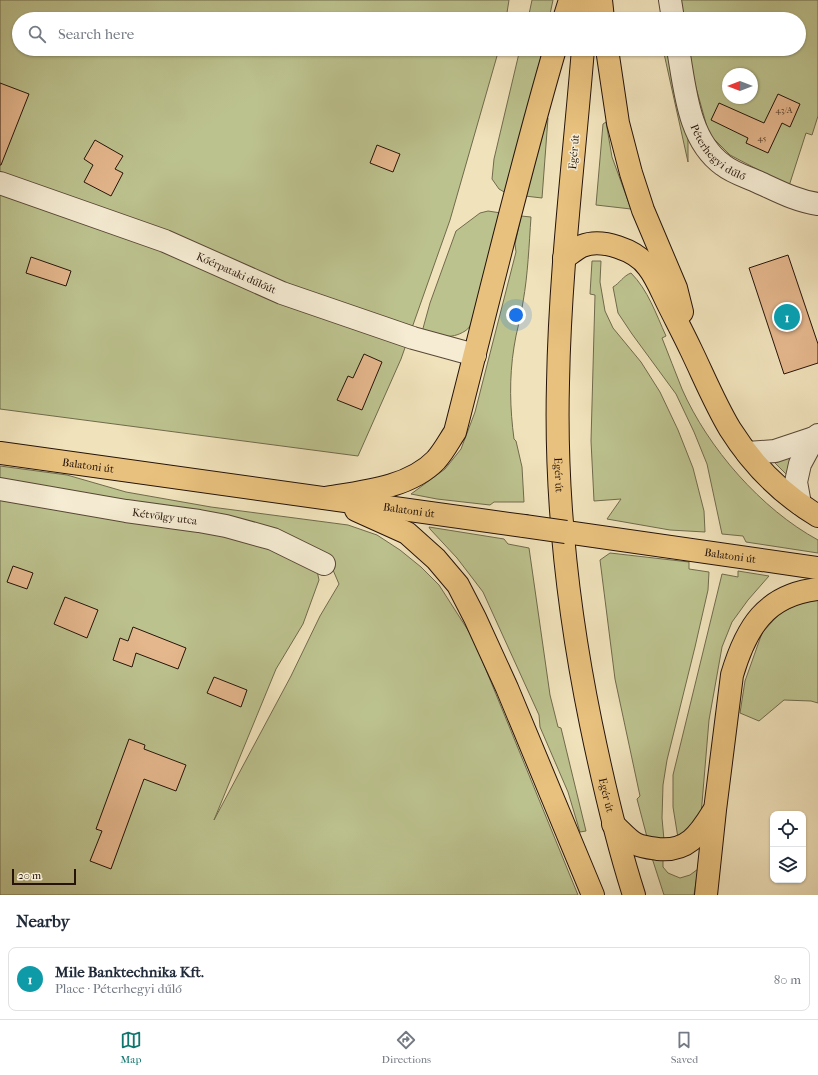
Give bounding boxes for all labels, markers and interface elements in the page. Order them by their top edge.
search box [12,12,806,56]
icon: search [26,23,48,45]
text: Search here [58,25,134,43]
north arrow [722,68,758,104]
house number: 43/A [775,105,793,115]
street label: Péterhegyi dűlő [688,122,748,183]
house number: 45 [758,133,767,143]
street label: Egér út [566,134,582,170]
street label: Kőérpataki dűlőút [194,249,278,296]
pin: 1 [774,302,800,332]
your location [506,305,526,325]
street label: Balatoni út [62,455,115,475]
street label: Egér út [552,457,566,493]
street label: Balatoni út [382,500,436,520]
street label: Kétvölgy utca [132,505,199,527]
street label: Balatoni út [704,545,757,566]
street label: Egér út [596,776,617,814]
map controls [770,811,806,883]
button: locate [770,811,806,847]
button: layers [770,847,806,883]
scale bar [12,867,76,886]
text: 20 m [18,869,41,882]
text: Nearby [16,911,70,931]
text: Mile Banktechnika Kft. [55,963,204,981]
text: 1 [28,972,32,987]
text: 80 m [774,972,801,987]
text: Place · Péterhegyi dűlő [55,981,182,996]
tab: Map [120,1029,142,1066]
tab: Directions [382,1029,431,1066]
tab: Saved [671,1029,698,1066]

